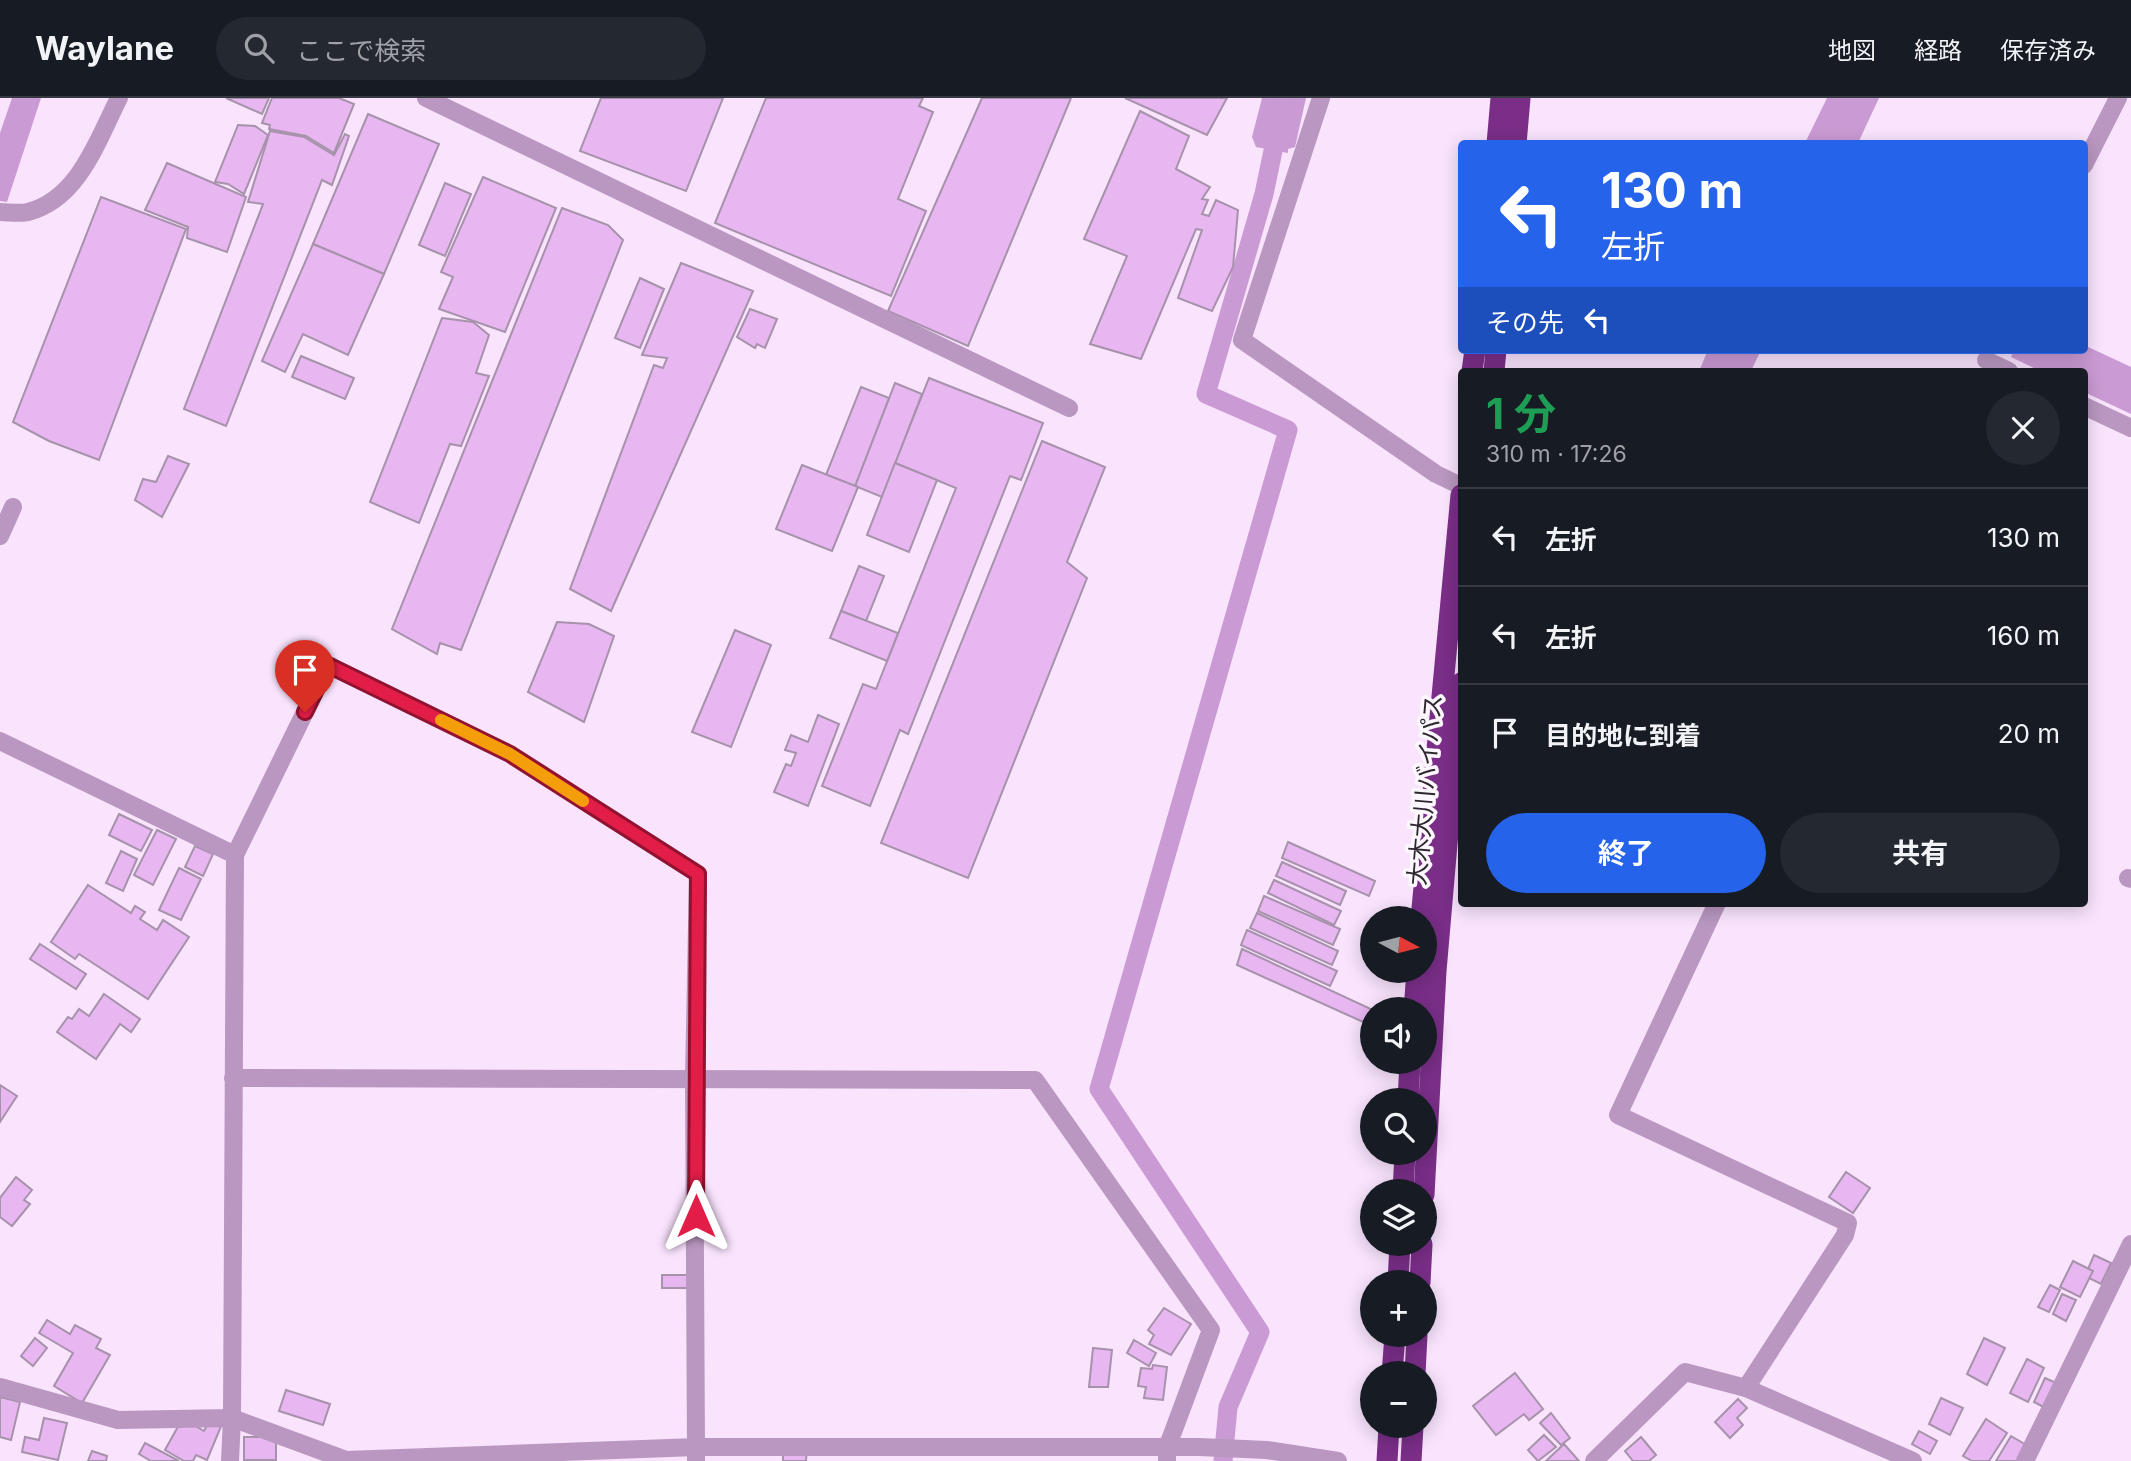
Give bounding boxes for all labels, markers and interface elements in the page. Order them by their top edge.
search box [216,17,706,80]
text: Waylane [35,28,174,68]
icon: search [240,29,278,67]
text: ここで検索 [296,35,426,66]
text: 地図 [1828,36,1876,65]
text: 経路 [1914,36,1962,65]
text: 保存済み [2000,36,2096,65]
text: 130 m [1601,161,1743,220]
icon: left [1486,168,1577,259]
text: 左折 [1601,227,1665,266]
icon: left [1578,301,1616,339]
text: その先 [1486,307,1564,338]
text: 1 分 [1486,388,1556,439]
button: close [1986,391,2060,465]
text: 310 m · 17:26 [1486,440,1627,468]
icon: left [1486,518,1524,556]
text: 130 m [1987,522,2060,553]
text: 左折 [1545,524,1597,555]
icon: left [1486,616,1524,654]
text: 160 m [1987,620,2060,651]
text: 左折 [1545,622,1597,653]
pin [275,640,335,712]
icon: arrive [286,651,324,689]
street label: 大木大川バイパス [1402,693,1448,887]
icon: arrive [1486,714,1524,752]
text: 20 m [1998,718,2060,749]
text: 目的地に到着 [1545,720,1701,751]
button: 終了 [1486,813,1766,893]
button: 共有 [1780,813,2060,893]
north arrow [1360,906,1437,984]
map controls [1360,906,1437,1438]
button: sound [1360,997,1437,1074]
button: search [1360,1088,1437,1165]
position arrow [659,1179,733,1253]
button: layers [1360,1179,1437,1256]
button: + [1360,1270,1437,1347]
button: − [1360,1361,1437,1438]

